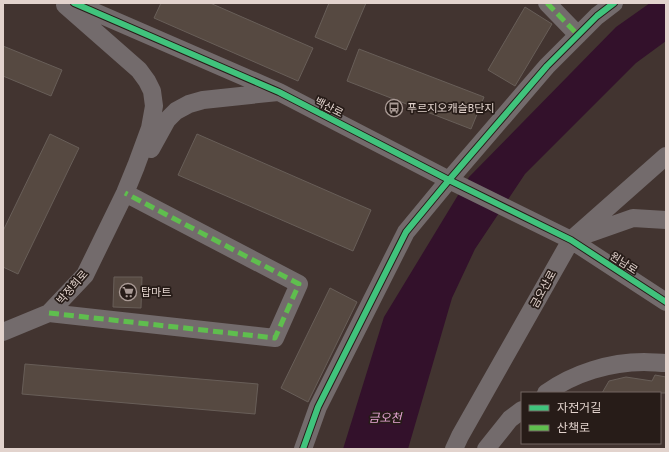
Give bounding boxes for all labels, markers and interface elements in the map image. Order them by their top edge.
street label: 백산로 [312,94,346,120]
bus stop icon: 푸르지오캐슬B단지 [384,98,404,118]
place label: 푸르지오캐슬B단지 [407,101,494,115]
street label: 원남로 [607,249,641,277]
street label: 박정희로 [53,267,91,307]
street label: 금오산로 [527,268,559,310]
supermarket icon: 탑마트 [118,282,138,302]
place label: 탑마트 [141,285,171,299]
legend [521,392,661,444]
text: 자전거길 [557,400,601,415]
water label: 금오천 [368,410,404,425]
text: 산책로 [557,420,590,435]

